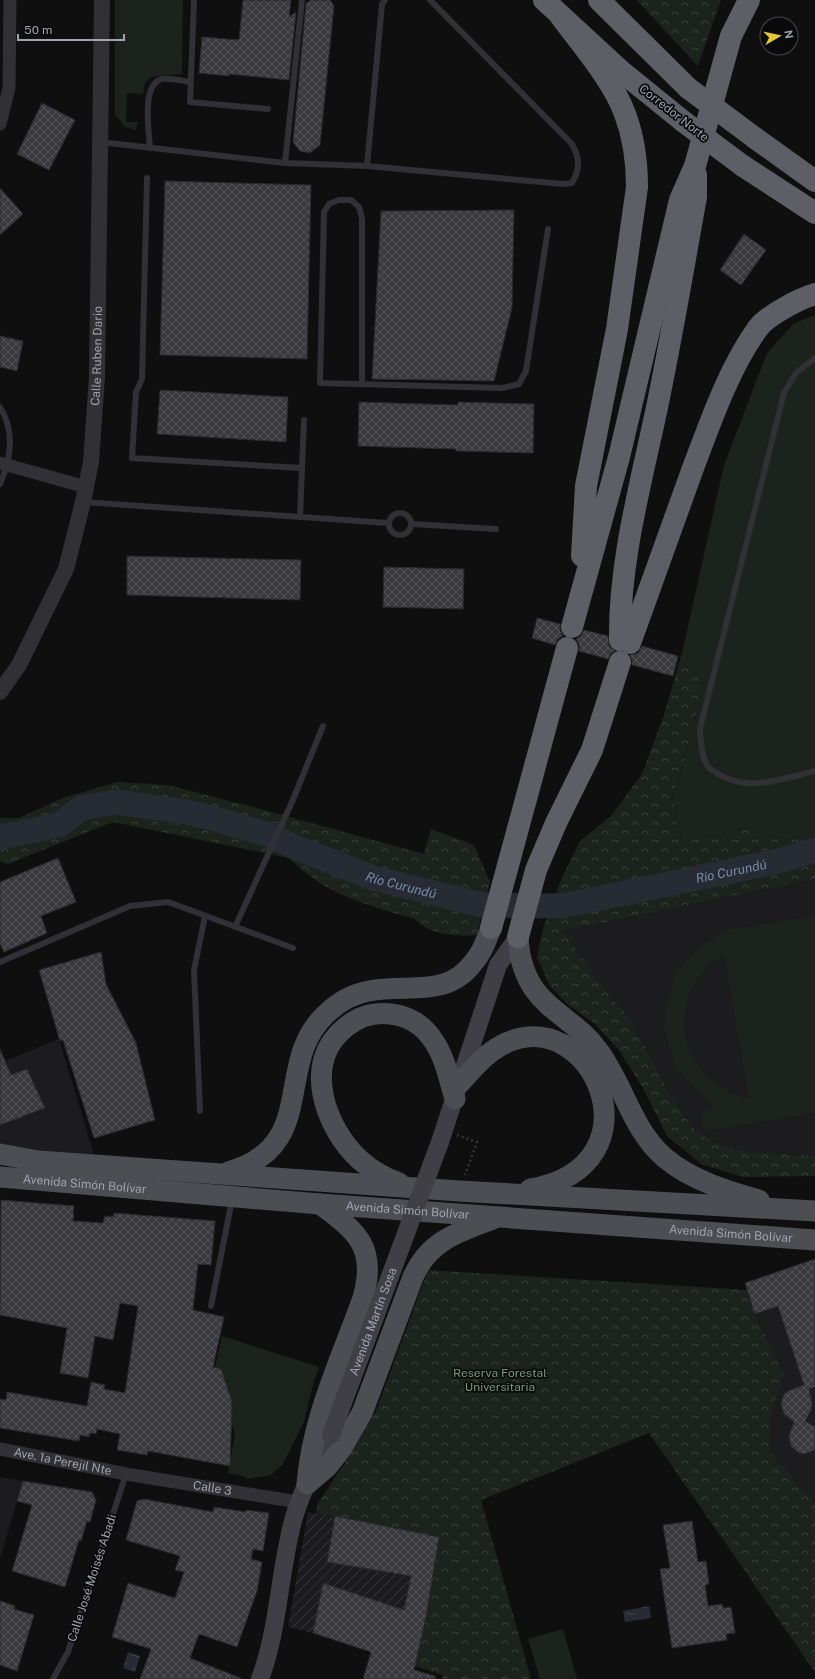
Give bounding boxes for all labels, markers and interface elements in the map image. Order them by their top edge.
scale bar [18,16,124,42]
north arrow [759,16,799,56]
text: 50 m [24,23,52,37]
text: N [782,29,795,40]
street label: Corredor Norte [636,82,712,145]
street label: Calle Ruben Dario [88,306,105,406]
water label: Río Curundú [694,856,768,886]
water label: Río Curundú [364,868,438,901]
street label: Avenida Simón Bolívar [22,1172,147,1196]
street label: Avenida Simón Bolívar [345,1199,470,1222]
street label: Avenida Simón Bolívar [668,1222,793,1245]
street label: Avenida Martín Sosa [347,1266,400,1377]
park label: Reserva Forestal Universitaria [453,1366,547,1394]
street label: Ave. 1a Perejil Nte [13,1445,113,1478]
street label: Calle 3 [192,1478,233,1498]
street label: Calle José Moisés Abadi [65,1513,119,1643]

